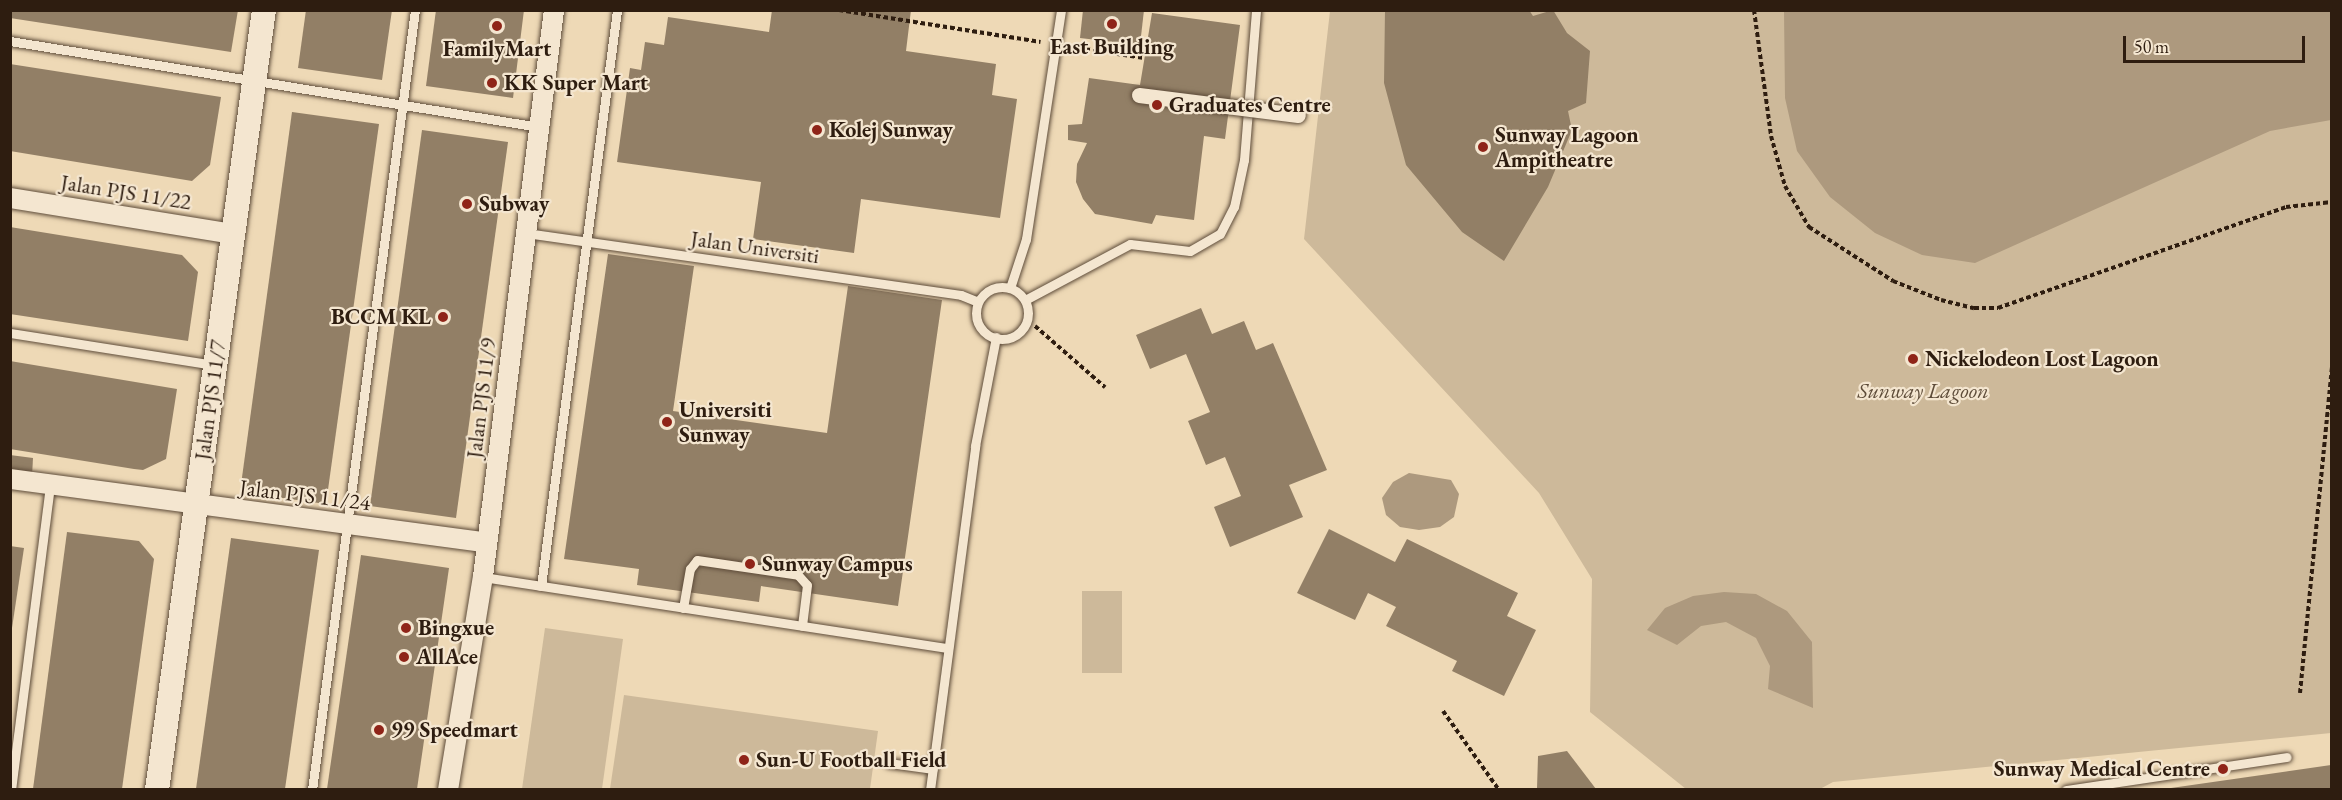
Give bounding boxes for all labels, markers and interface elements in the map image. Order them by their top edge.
marker: East Building [1105,17,1119,31]
marker: FamilyMart [490,19,504,33]
scale bar [2126,24,2308,62]
place label: East Building [1050,34,1174,60]
text: 50 m [2134,35,2169,58]
place label: FamilyMart [443,36,551,62]
place label: KK Super Mart [504,70,648,96]
marker: KK Super Mart [485,76,499,90]
place label: Graduates Centre [1169,92,1331,118]
marker: Graduates Centre [1150,98,1164,112]
place label: Kolej Sunway [829,117,953,143]
place label: Sunway Lagoon Ampitheatre [1495,121,1639,172]
marker: Kolej Sunway [810,123,824,137]
marker: Sunway Lagoon Ampitheatre [1476,140,1490,154]
street label: Jalan PJS 11/22 [59,169,193,215]
place label: Subway [479,191,549,217]
marker: Subway [460,197,474,211]
street label: Jalan Universiti [689,225,821,269]
place label: BCCM KL [331,304,431,330]
marker: BCCM KL [436,310,450,324]
street label: Jalan PJS 11/9 [461,336,501,460]
street label: Jalan PJS 11/7 [189,338,231,462]
place label: Nickelodeon Lost Lagoon [1925,346,2159,372]
marker: Nickelodeon Lost Lagoon [1906,352,1920,366]
park label: Sunway Lagoon [1857,378,1989,404]
place label: Universiti Sunway [679,396,772,448]
marker: Universiti Sunway [660,415,674,429]
street label: Jalan PJS 11/24 [238,474,372,516]
place label: Sunway Campus [762,551,913,577]
marker: Sunway Campus [743,557,757,571]
place label: Bingxue [418,615,494,641]
marker: Bingxue [399,621,413,635]
place label: AllAce [416,644,478,670]
marker: AllAce [397,650,411,664]
place label: 99 Speedmart [391,717,518,743]
marker: 99 Speedmart [372,723,386,737]
place label: Sun-U Football Field [756,747,947,773]
marker: Sun-U Football Field [737,753,751,767]
place label: Sunway Medical Centre [1994,756,2210,782]
marker: Sunway Medical Centre [2214,760,2232,778]

